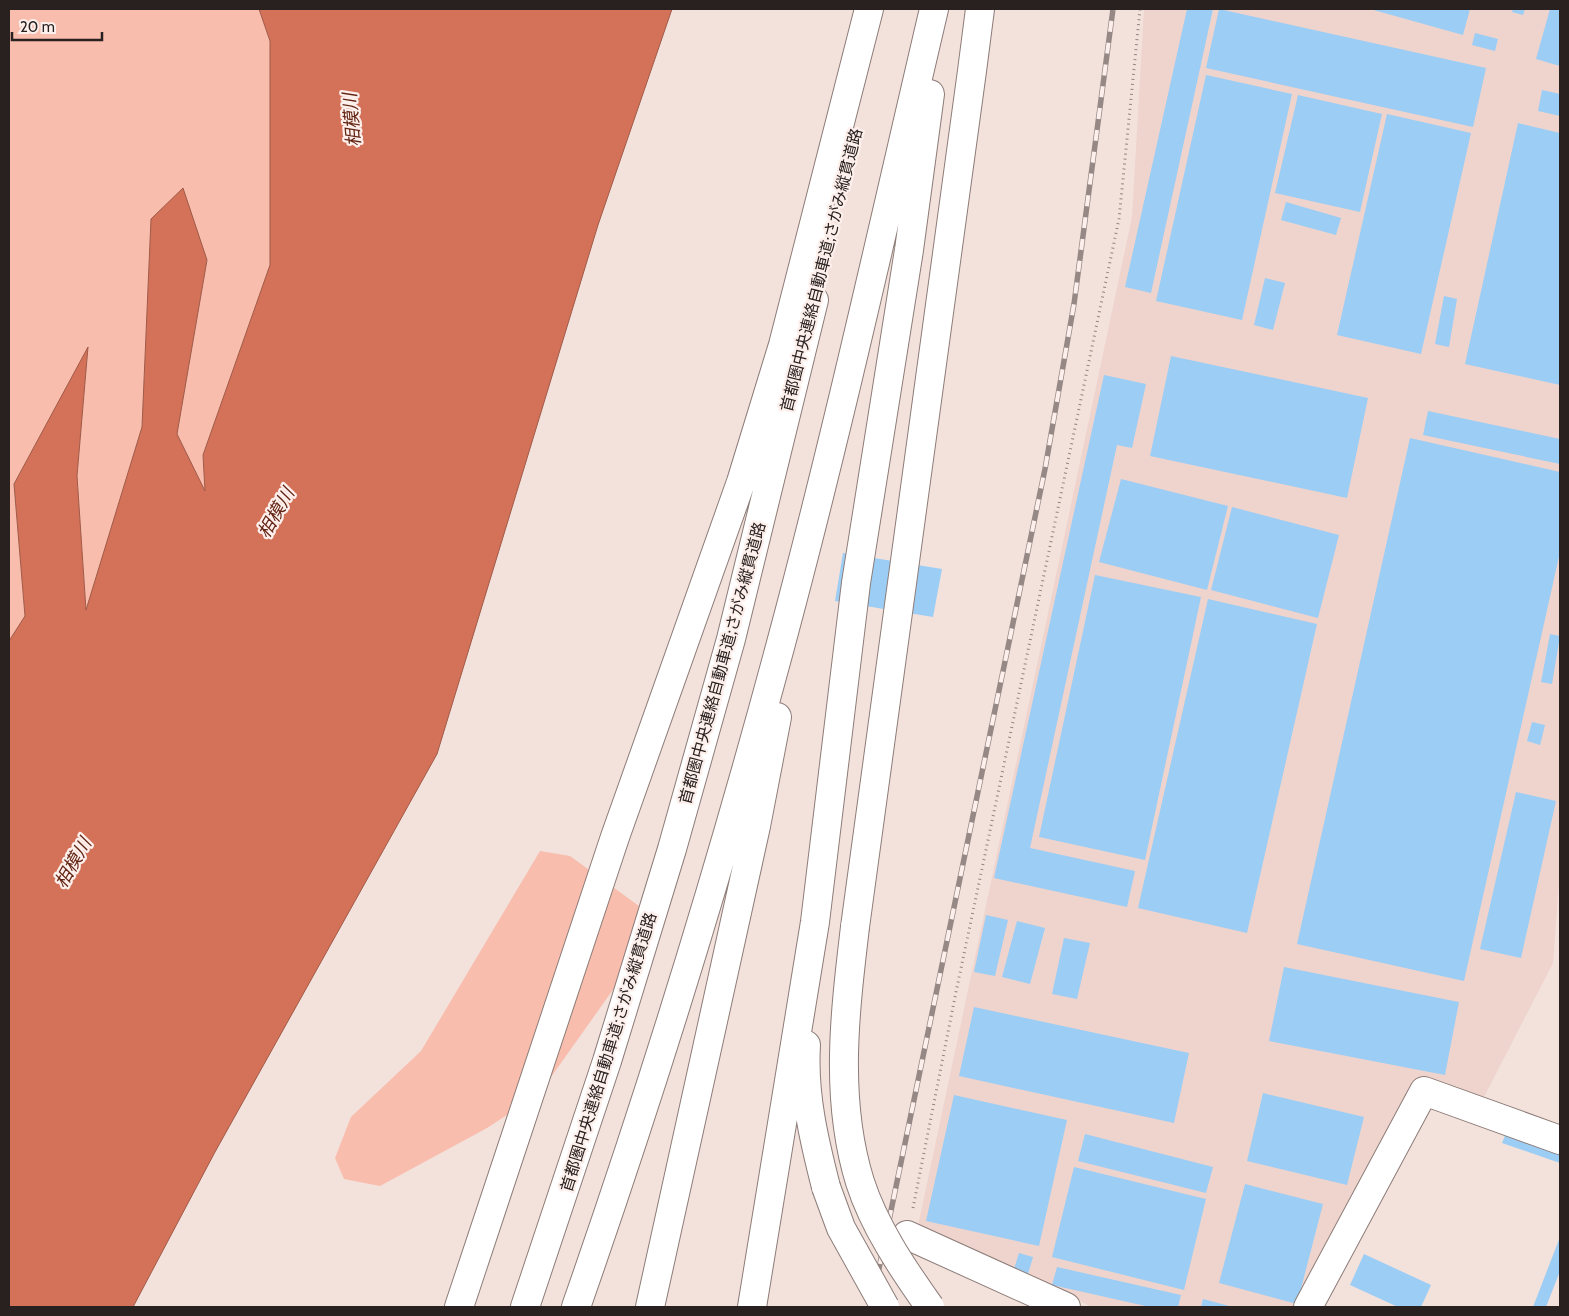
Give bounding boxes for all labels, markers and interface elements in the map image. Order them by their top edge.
scale bar [12,10,102,42]
text: 20 m [20,18,55,36]
water label: 相模川 [339,90,365,148]
street label: 首都圏中央連絡自動車道;さがみ縦貫道路 [777,126,866,414]
water label: 相模川 [253,482,300,542]
street label: 首都圏中央連絡自動車道;さがみ縦貫道路 [676,520,769,806]
water label: 相模川 [50,832,97,892]
street label: 首都圏中央連絡自動車道;さがみ縦貫道路 [557,910,660,1194]

